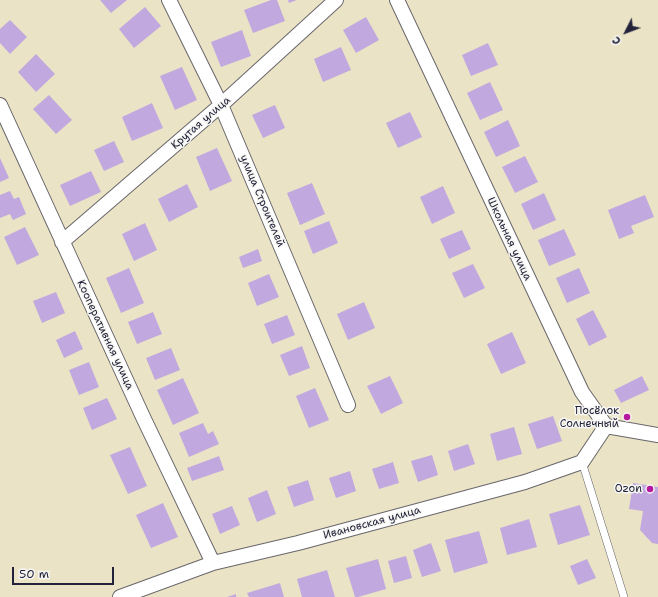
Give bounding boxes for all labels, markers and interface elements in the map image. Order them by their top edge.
north arrow [606,12,646,52]
text: С [609,33,625,48]
street label: Крутая улица [169,94,233,152]
street label: улица Строителей [237,153,287,249]
street label: Школьная улица [484,195,534,283]
street label: Кооперативная улица [74,278,136,392]
place label: Посёлок Солнечный [560,404,619,430]
marker: Посёлок Солнечный [622,412,632,422]
place label: Ozon [615,482,642,496]
marker: Ozon [645,484,655,494]
street label: Ивановская улица [322,504,422,542]
scale bar [14,559,116,585]
text: 50 m [19,566,49,582]

